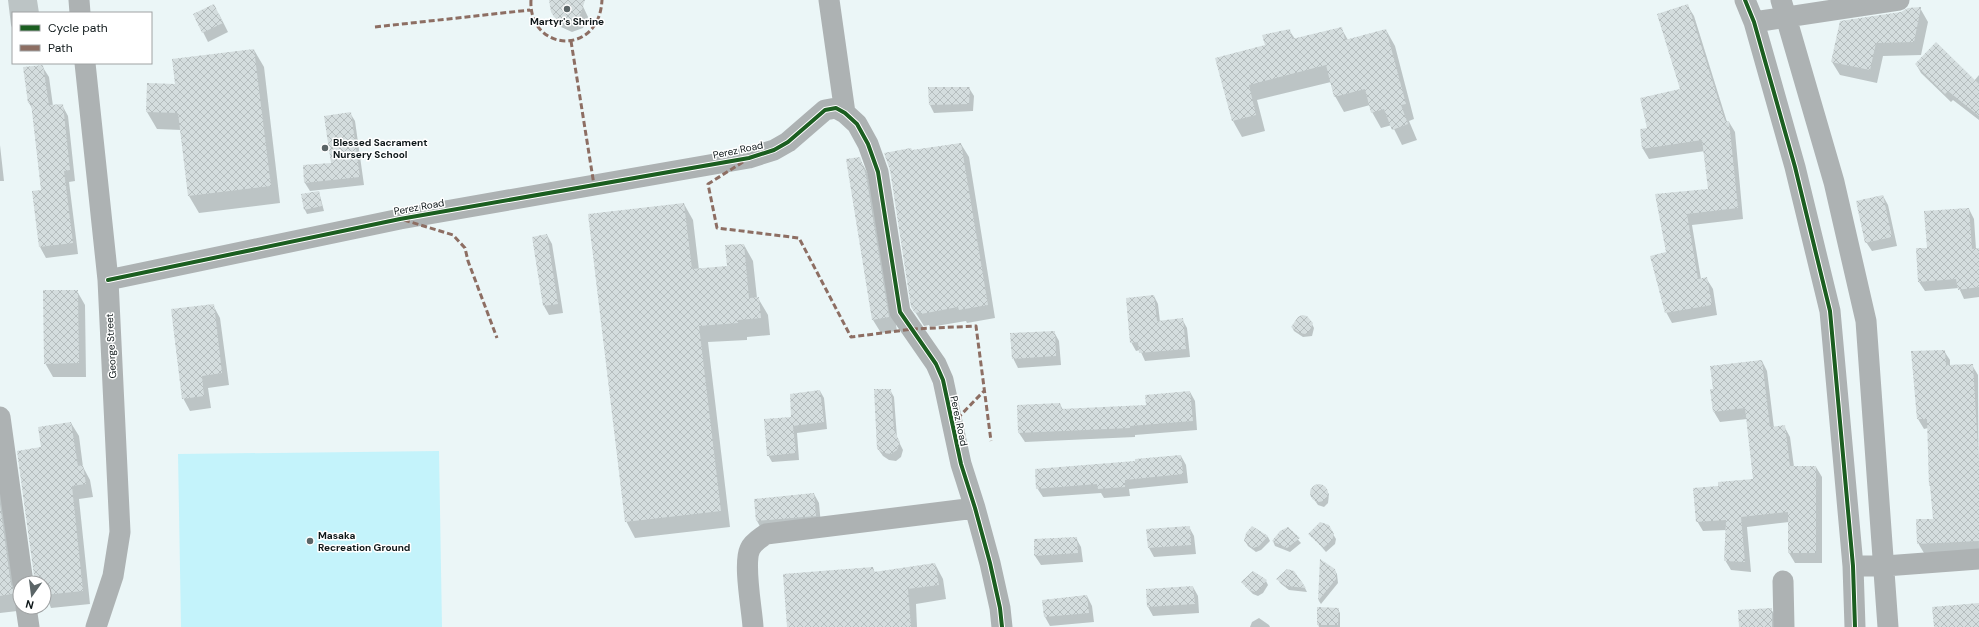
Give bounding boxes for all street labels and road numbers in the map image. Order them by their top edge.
street label: Perez Road [712,138,764,162]
street label: Perez Road [393,196,445,218]
street label: George Street [103,313,119,379]
street label: Perez Road [947,395,971,447]

